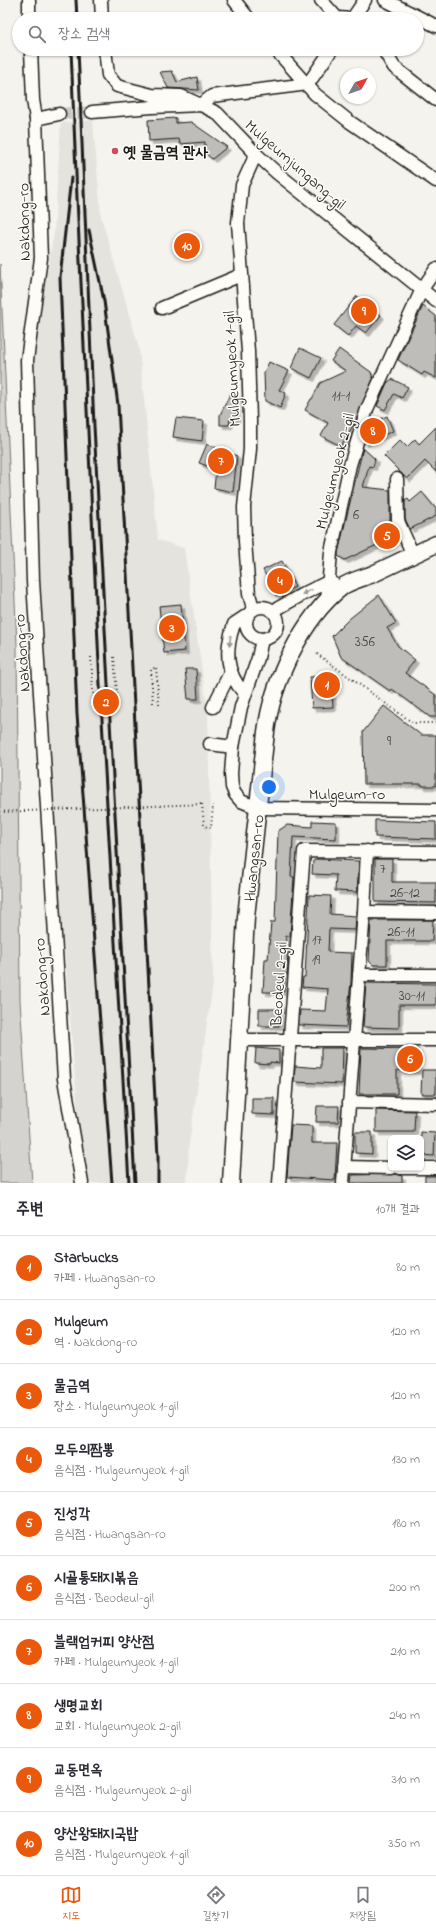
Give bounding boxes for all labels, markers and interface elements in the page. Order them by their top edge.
search box [12,12,424,56]
icon: search [26,23,48,45]
text: 장소 검색 [58,23,110,45]
north arrow [340,68,376,104]
street label: Mulgeumjungang-gil [239,115,351,217]
place label: 옛 물금역 관사 [123,141,208,165]
marker: 옛 물금역 관사 [110,146,120,156]
street label: Nakdong-ro [12,183,38,261]
pin: 10 [174,231,200,261]
pin: 9 [351,296,377,326]
street label: Mulgeumyeok 1-gil [218,310,248,428]
house number: 11-1 [332,386,351,407]
street label: Mulgeumyeok 2-gil [310,411,362,532]
pin: 8 [360,416,386,446]
pin: 7 [208,446,234,476]
house number: 6 [353,505,359,526]
pin: 5 [374,521,400,551]
pin: 4 [267,566,293,596]
one-way arrow [301,589,313,595]
street label: Nakdong-ro [8,613,38,693]
pin: 3 [159,613,185,643]
house number: 356 [355,632,375,653]
one-way arrow [227,634,233,647]
pin: 1 [314,670,340,700]
pin: 2 [93,687,119,717]
house number: 9 [387,731,392,752]
your location [259,777,279,797]
street label: Mulgeum-ro [309,783,385,807]
street label: Hwangsan-ro [238,813,271,903]
house number: 7 [380,859,386,880]
house number: 26-12 [390,883,420,904]
house number: 26-11 [387,922,415,943]
house number: 17 [312,930,322,951]
street label: Nakdong-ro [28,937,58,1017]
street label: Beodeul 2-gil [265,941,295,1028]
house number: 19 [312,950,321,971]
house number: 30-11 [399,986,426,1007]
pin: 6 [397,1044,423,1074]
map controls [388,1135,424,1171]
button: layers [388,1135,424,1171]
text: 주변 [16,1197,43,1222]
text: 10개 결과 [376,1200,420,1219]
text: Starbucks [54,1247,119,1269]
text: 1 [27,1258,31,1277]
text: 80 m [396,1258,420,1277]
text: 카페 · Hwangsan-ro [54,1269,155,1288]
text: Mulgeum [54,1311,108,1333]
text: 2 [26,1322,32,1341]
text: 120 m [390,1322,420,1341]
text: 역 · Nakdong-ro [54,1333,137,1352]
text: 물금역 [54,1375,90,1397]
text: 3 [26,1386,32,1405]
text: 120 m [390,1386,420,1405]
text: 장소 · Mulgeumyeok 1-gil [54,1397,179,1416]
text: 모두의짬뽕 [54,1439,114,1461]
text: 4 [26,1450,32,1469]
text: 130 m [392,1450,420,1469]
text: 음식점 · Mulgeumyeok 1-gil [54,1461,189,1480]
text: 진성각 [54,1503,90,1525]
text: 5 [25,1514,33,1533]
text: 180 m [392,1514,420,1533]
text: 음식점 · Hwangsan-ro [54,1525,166,1544]
text: 시골통돼지볶음 [54,1567,139,1589]
text: 6 [26,1578,32,1597]
text: 200 m [389,1578,420,1597]
text: 음식점 · Beodeul-gil [54,1589,154,1608]
text: 블랙업커피 양산점 [54,1631,154,1653]
text: 7 [26,1642,32,1661]
text: 210 m [390,1642,420,1661]
text: 카페 · Mulgeumyeok 1-gil [54,1653,179,1672]
text: 생명교회 [54,1695,102,1717]
text: 8 [27,1706,31,1725]
text: 240 m [389,1706,420,1725]
text: 교회 · Mulgeumyeok 2-gil [54,1717,181,1736]
text: 교동면옥 [54,1759,102,1781]
text: 9 [27,1770,31,1789]
text: 310 m [392,1770,420,1789]
text: 음식점 · Mulgeumyeok 2-gil [54,1781,191,1800]
text: 양산왕돼지국밥 [54,1823,139,1845]
text: 10 [24,1834,34,1853]
text: 350 m [388,1834,420,1853]
text: 음식점 · Mulgeumyeok 1-gil [54,1845,189,1864]
tab: 지도 [60,1884,82,1924]
tab: 길찾기 [202,1884,229,1924]
tab: 저장됨 [349,1884,376,1924]

